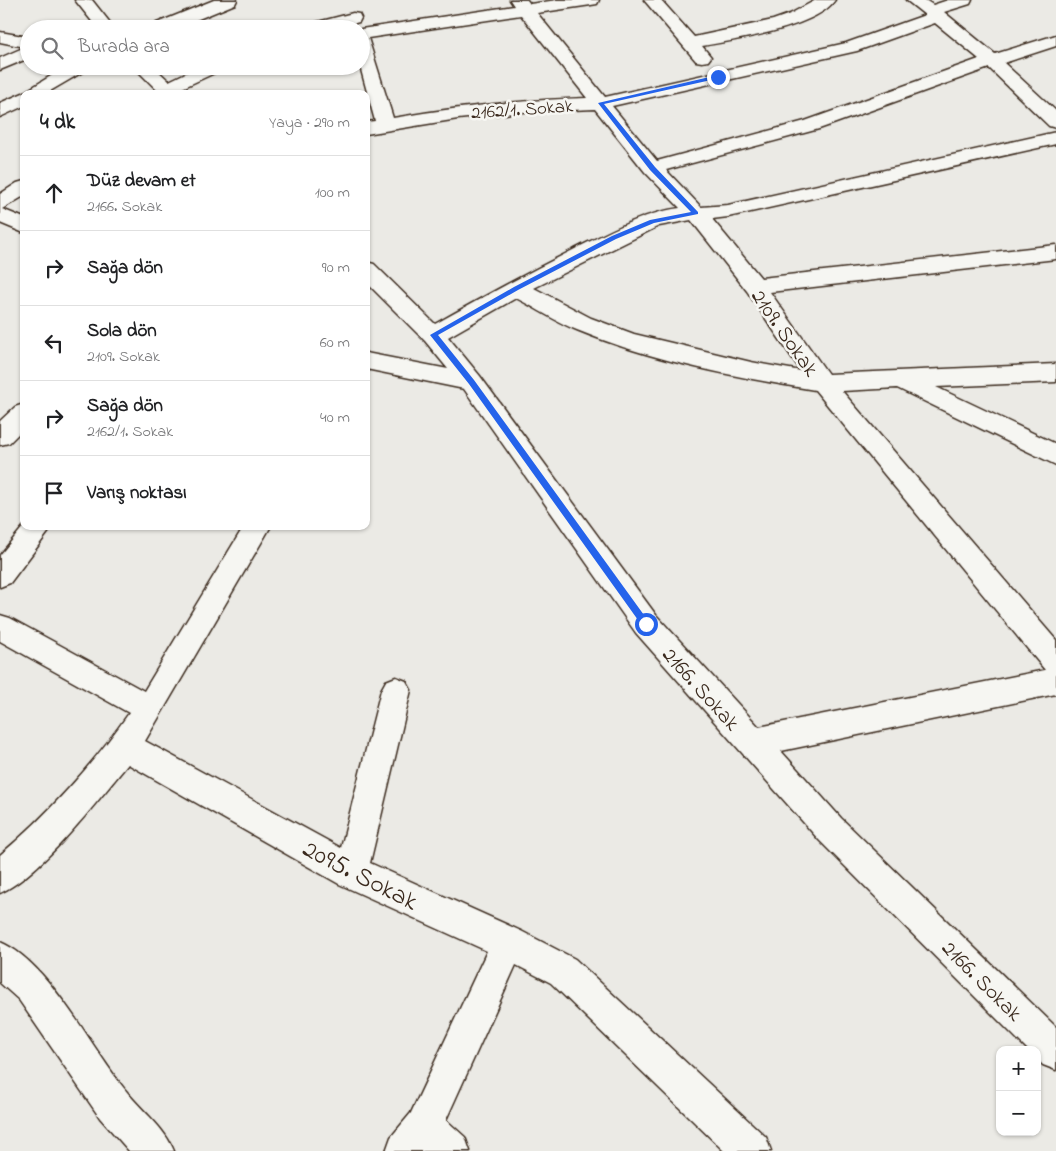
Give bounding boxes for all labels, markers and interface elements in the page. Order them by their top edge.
search box [20,20,370,75]
icon: search [38,34,66,62]
text: Burada ara [78,34,170,61]
route end [707,66,730,89]
street label: 2162/1. Sokak [470,93,575,128]
text: 4 dk [40,108,75,138]
text: Yaya · 290 m [269,111,350,135]
text: Düz devam et [87,168,196,195]
icon: ahead [40,179,68,207]
text: 100 m [315,181,350,205]
text: 2166. Sokak [87,195,162,219]
icon: right [40,254,68,282]
text: Sağa dön [87,255,163,282]
text: 90 m [322,256,350,280]
street label: 2109. Sokak [742,284,826,384]
text: Sola dön [87,318,157,345]
icon: left [40,329,68,357]
text: 60 m [320,331,350,355]
text: 2109. Sokak [87,345,160,369]
text: Sağa dön [87,393,163,420]
icon: right [40,404,68,432]
text: 40 m [320,406,350,430]
text: 2162/1. Sokak [87,420,173,444]
icon: arrive [40,479,68,507]
text: Varış noktası [87,480,187,507]
route start [635,613,658,636]
street label: 2166. Sokak [653,641,746,739]
street label: 2095. Sokak [295,831,424,922]
street label: 2166. Sokak [933,934,1029,1030]
map controls [996,1046,1041,1136]
button: + [996,1046,1041,1091]
button: − [996,1091,1041,1136]

